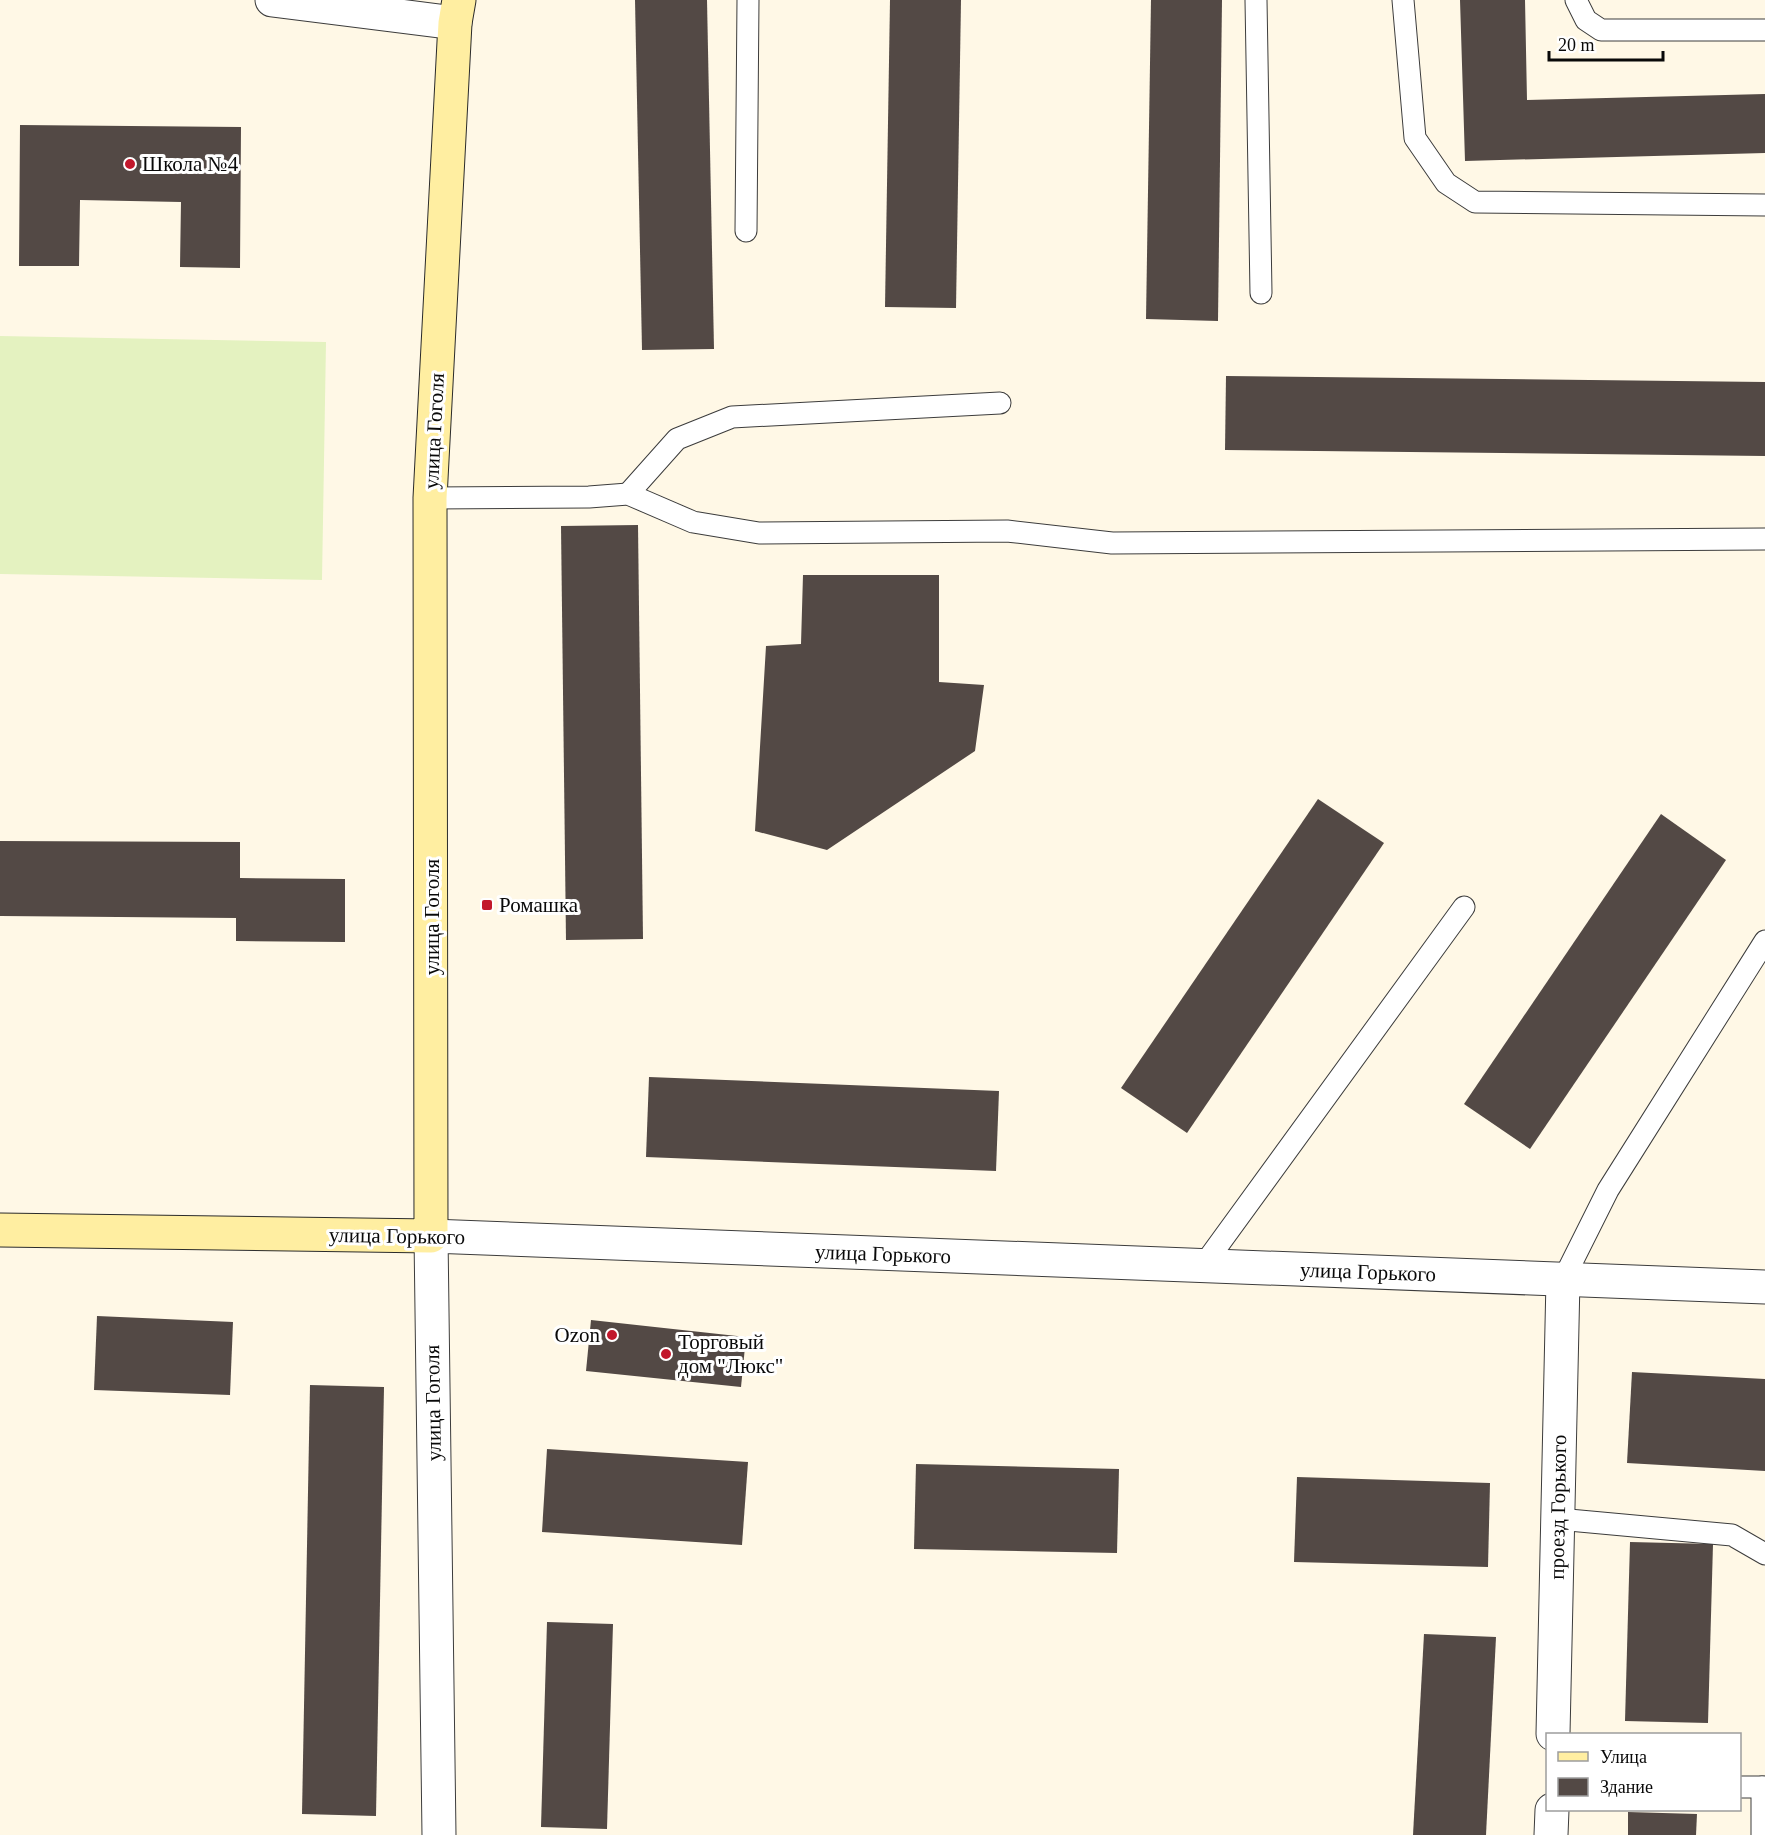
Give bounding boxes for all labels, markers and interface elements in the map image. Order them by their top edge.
scale bar [1549,24,1663,62]
text: 20 m [1558,35,1595,55]
place label: Школа №4 [142,152,239,176]
marker: Школа №4 [123,157,137,171]
street label: улица Гоголя [419,372,449,490]
street label: улица Гоголя [420,858,444,975]
place label: Ромашка [499,893,579,917]
marker: Ромашка [480,898,494,912]
street label: улица Горького [329,1223,465,1249]
street label: улица Горького [815,1240,951,1268]
street label: улица Горького [1300,1258,1436,1286]
place label: Ozon [555,1323,600,1347]
marker: Ozon [605,1328,619,1342]
place label: Торговый дом "Люкс" [678,1330,783,1378]
street label: улица Гоголя [420,1344,446,1461]
marker: Торговый дом "Люкс" [659,1347,673,1361]
street label: проезд Горького [1545,1434,1571,1580]
legend [1546,1733,1741,1811]
text: Улица [1600,1747,1647,1767]
text: Здание [1600,1777,1653,1797]

